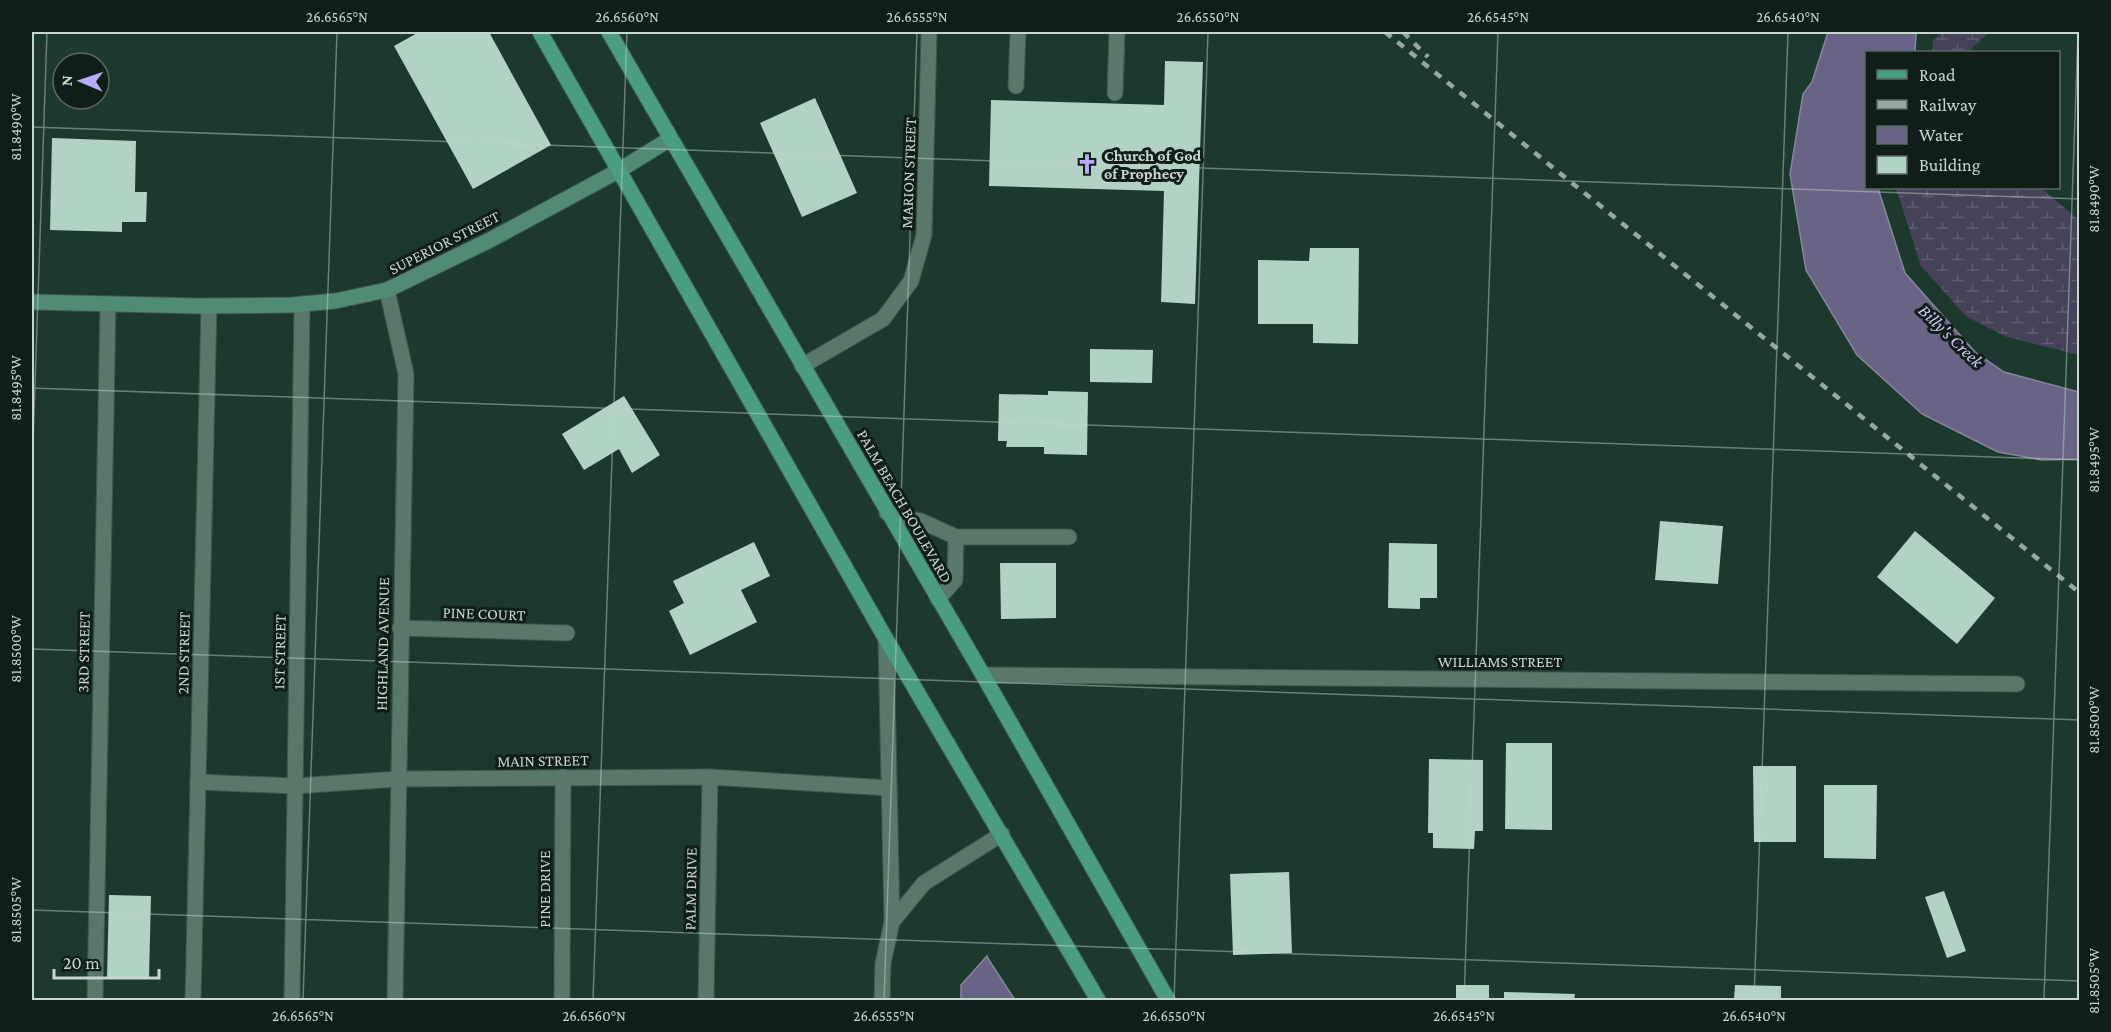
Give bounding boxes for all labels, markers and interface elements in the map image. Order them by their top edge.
text: 26.6565°N [306,9,368,25]
text: 26.6560°N [595,9,659,25]
text: 26.6555°N [886,9,948,25]
text: 26.6550°N [1177,9,1240,25]
text: 26.6545°N [1467,9,1529,25]
text: 26.6540°N [1756,9,1820,25]
north arrow [51,51,111,111]
legend [1865,51,2060,189]
text: Road [1919,65,1956,85]
text: N [58,75,75,86]
text: 81.8490°W [8,93,24,161]
text: Railway [1919,95,1977,115]
street label: MARION STREET [898,117,919,229]
text: Water [1919,125,1964,145]
place label: Church of God of Prophecy [1104,147,1202,182]
church icon: Church of God of Prophecy [1075,152,1099,176]
text: Building [1919,155,1981,175]
text: 81.8490°W [2086,165,2102,233]
street label: SUPERIOR STREET [386,207,503,278]
water label: Billy's Creek [1915,300,1988,372]
text: 81.8495°W [8,355,24,421]
street label: PALM BEACH BOULEVARD [854,427,955,586]
text: 81.8495°W [2086,427,2102,493]
street label: HIGHLAND AVENUE [373,577,392,711]
street label: PINE COURT [442,604,526,623]
street label: 3RD STREET [74,611,93,693]
street label: 2ND STREET [174,611,193,695]
street label: 1ST STREET [270,614,289,690]
text: 81.8500°W [8,615,24,683]
street label: WILLIAMS STREET [1438,653,1562,670]
text: 81.8500°W [2086,686,2102,754]
street label: MAIN STREET [497,751,589,770]
street label: PALM DRIVE [681,847,700,931]
street label: PINE DRIVE [536,850,553,928]
text: 81.8505°W [8,877,24,943]
scale bar [54,942,159,980]
text: 81.8505°W [2086,948,2102,1014]
text: 20 m [63,953,100,973]
text: 26.6565°N [272,1008,334,1024]
text: 26.6560°N [562,1008,626,1024]
text: 26.6555°N [853,1008,915,1024]
text: 26.6550°N [1143,1008,1206,1024]
text: 26.6545°N [1433,1008,1495,1024]
text: 26.6540°N [1722,1008,1786,1024]

